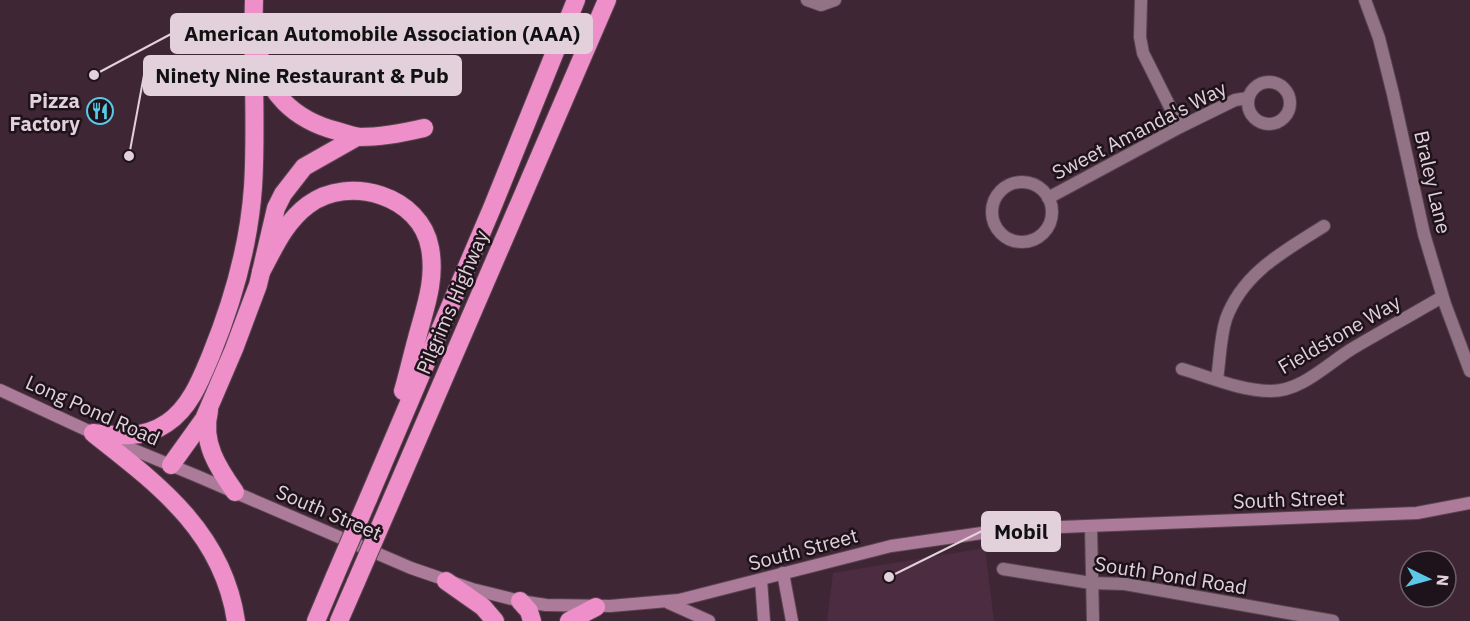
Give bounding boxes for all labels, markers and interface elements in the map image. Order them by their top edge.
callout: American Automobile Association (AAA) [171,14,592,53]
text: American Automobile Association (AAA) [184,19,580,47]
callout: Ninety Nine Restaurant & Pub [144,56,461,95]
text: Ninety Nine Restaurant & Pub [155,61,449,89]
street label: Sweet Amanda's Way [1047,74,1231,186]
place label: Pizza Factory [10,87,80,137]
restaurant icon: Pizza Factory [85,96,115,126]
street label: Braley Lane [1408,128,1458,236]
street label: Pilgrims Highway [409,226,495,378]
street label: Fieldstone Way [1273,288,1405,380]
street label: Long Pond Road [22,368,164,452]
street label: South Street [272,478,386,546]
street label: South Street [1232,484,1346,514]
callout: Mobil [982,512,1060,551]
text: Mobil [994,517,1048,545]
street label: South Street [745,521,861,577]
north arrow [1398,549,1458,609]
street label: South Pond Road [1093,550,1249,600]
text: N [1432,574,1453,587]

